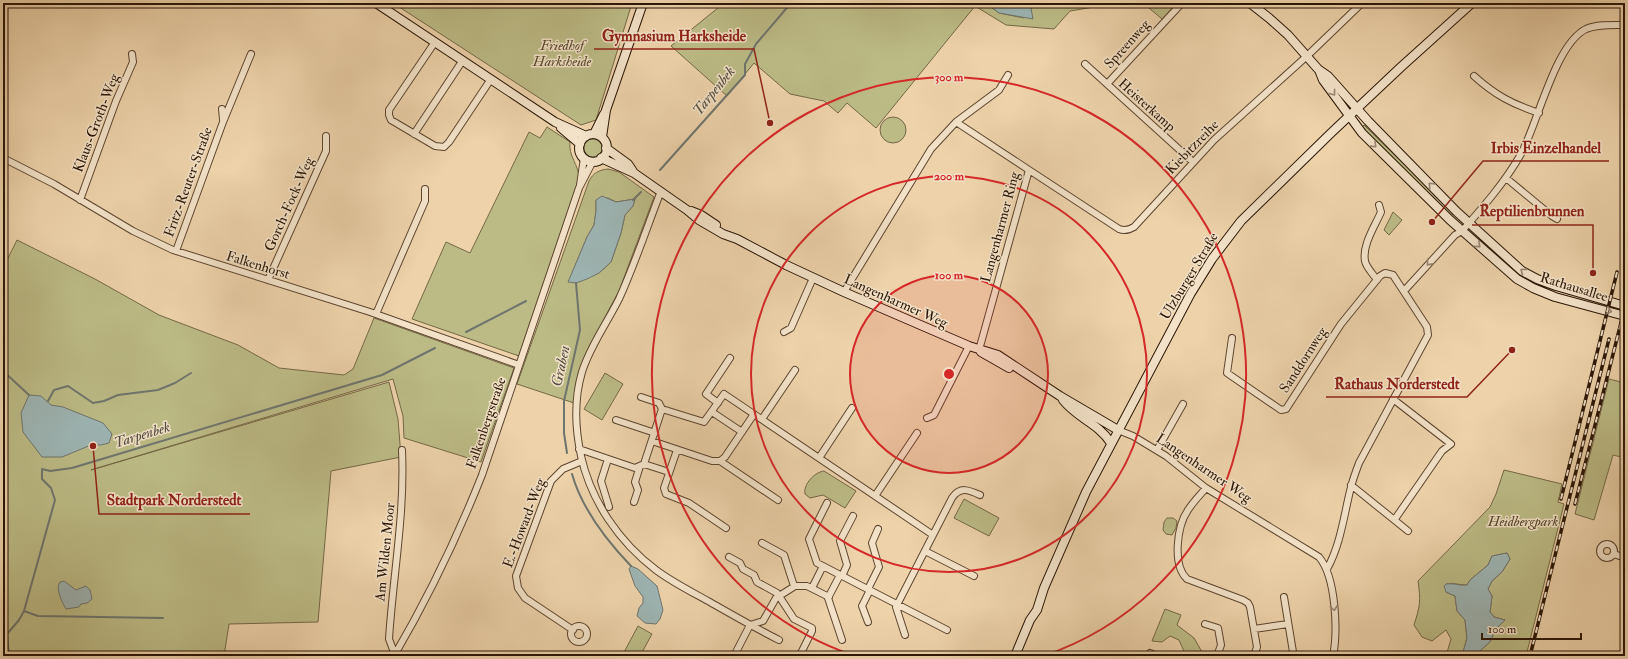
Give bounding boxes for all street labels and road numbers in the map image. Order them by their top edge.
street label: Spreenweg [1101,15,1155,73]
street label: Klaus-Groth-Weg [69,70,123,175]
street label: Heisterkamp [1114,75,1179,136]
street label: Kiebitzreihe [1162,116,1222,178]
street label: Fritz-Reuter-Straße [160,125,216,239]
street label: Gorch-Fock-Weg [261,153,318,254]
street label: Langenharmer Ring [977,169,1023,284]
street label: Ulzburger Straße [1156,229,1222,323]
street label: Falkenhorst [224,247,292,283]
street label: Rathausallee [1538,269,1610,305]
street label: Langenharmer Weg [841,270,952,332]
street label: Sanddornweg [1276,323,1331,396]
street label: Falkenbergstraße [462,375,510,471]
street label: Langenharmer Weg [1153,430,1256,507]
street label: E.-Howard-Weg [499,475,549,570]
street label: Am Wilden Moor [371,501,399,603]

